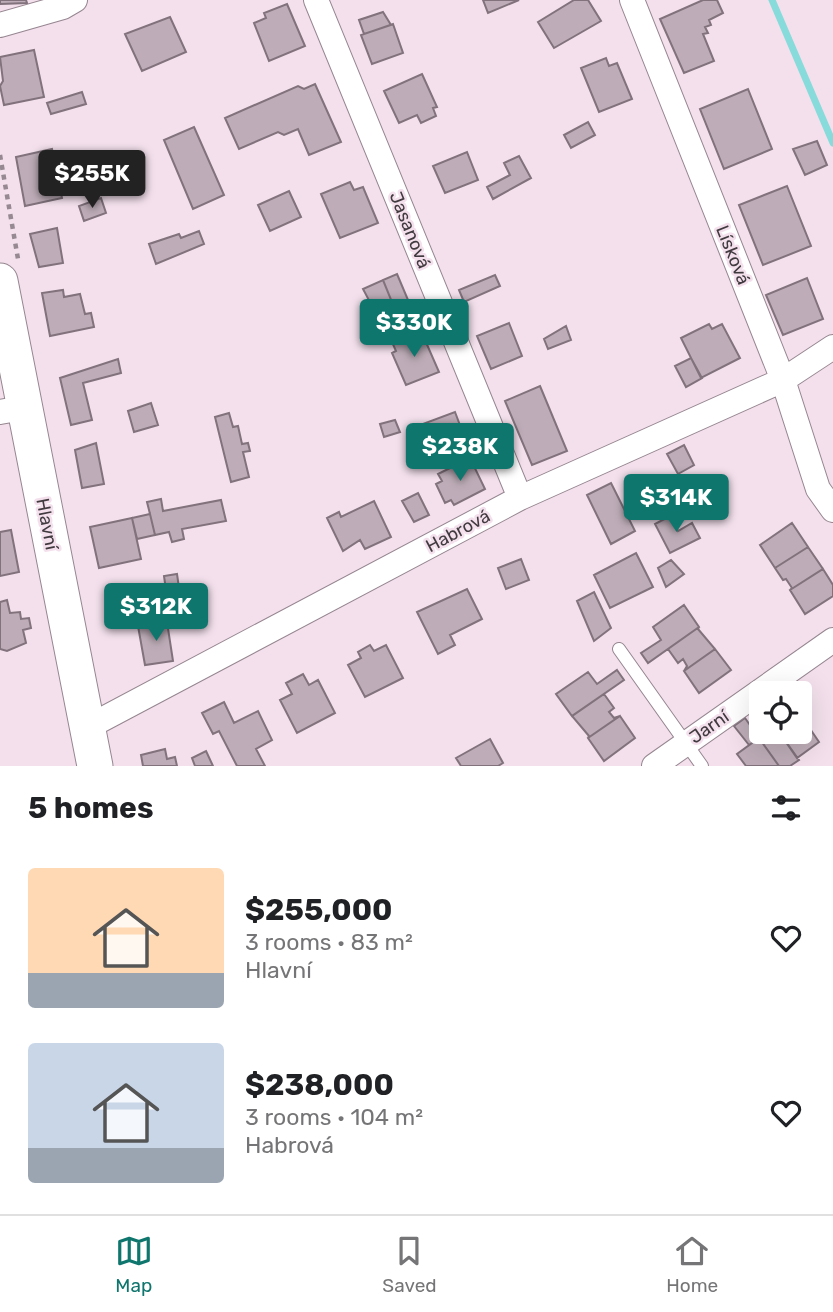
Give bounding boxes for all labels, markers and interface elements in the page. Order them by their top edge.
pin: $255K [43,150,141,210]
text: $255K [54,159,130,187]
street label: Jasanová [385,188,435,272]
street label: Lísková [711,222,755,288]
pin: $330K [365,300,463,359]
text: $330K [376,308,452,336]
pin: $238K [411,424,509,483]
text: $238K [422,432,498,460]
pin: $314K [627,475,725,534]
text: $314K [640,483,712,511]
street label: Hlavní [31,496,63,553]
street label: Habrová [422,505,494,557]
pin: $312K [107,584,205,643]
text: $312K [120,592,192,620]
map controls [749,681,812,744]
button: locate [749,681,812,744]
street label: Jarní [685,705,734,748]
icon: filters [767,789,805,827]
text: 5 homes [28,790,154,826]
text: $255,000 [245,892,393,928]
icon: home [84,896,168,980]
icon: heart [767,919,805,957]
text: 3 rooms · 83 m² [245,928,413,956]
text: Hlavní [245,956,312,984]
text: $238,000 [245,1067,394,1103]
icon: home [84,1071,168,1155]
icon: heart [767,1094,805,1132]
text: 3 rooms · 104 m² [245,1103,423,1131]
text: Habrová [245,1131,334,1159]
tab: Map [115,1232,153,1297]
tab: Saved [382,1232,437,1297]
tab: Home [666,1232,718,1297]

